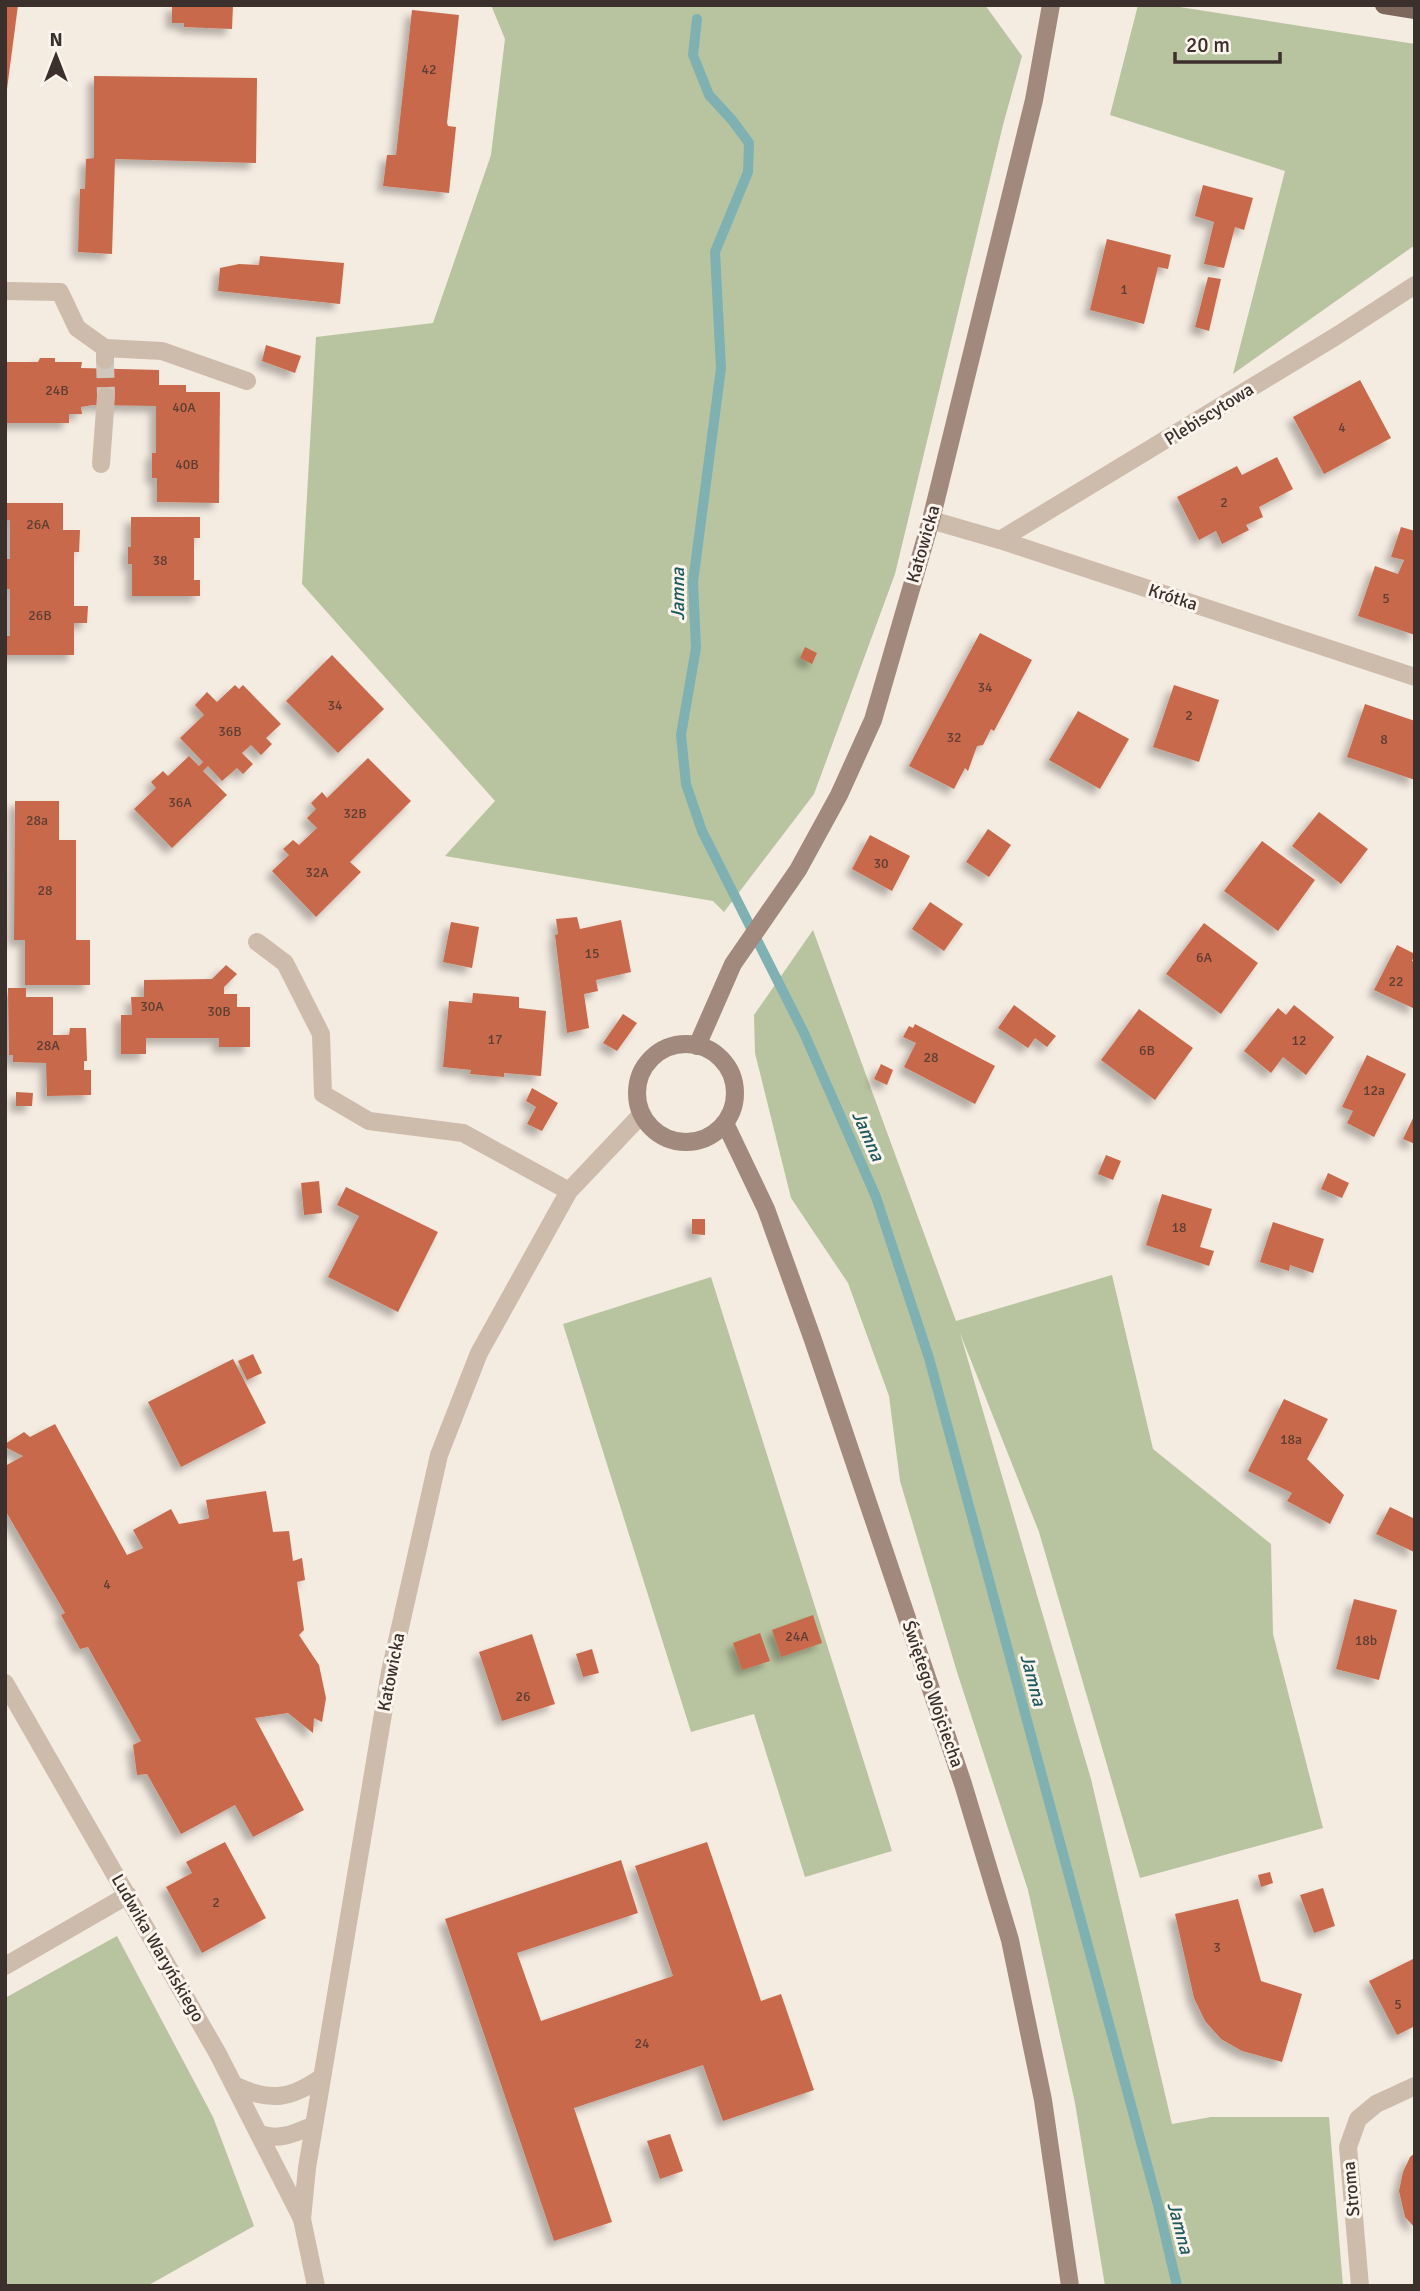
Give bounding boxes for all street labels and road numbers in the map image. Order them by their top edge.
street label: Plebiscytowa [1160,378,1258,450]
street label: Katowicka [901,503,945,585]
street label: Krótka [1146,579,1200,615]
street label: Świętego Wojciecha [898,1618,968,1770]
street label: Katowicka [373,1631,409,1713]
street label: Ludwika Waryńskiego [107,1870,209,2026]
street label: Stroma [1338,2160,1364,2218]

